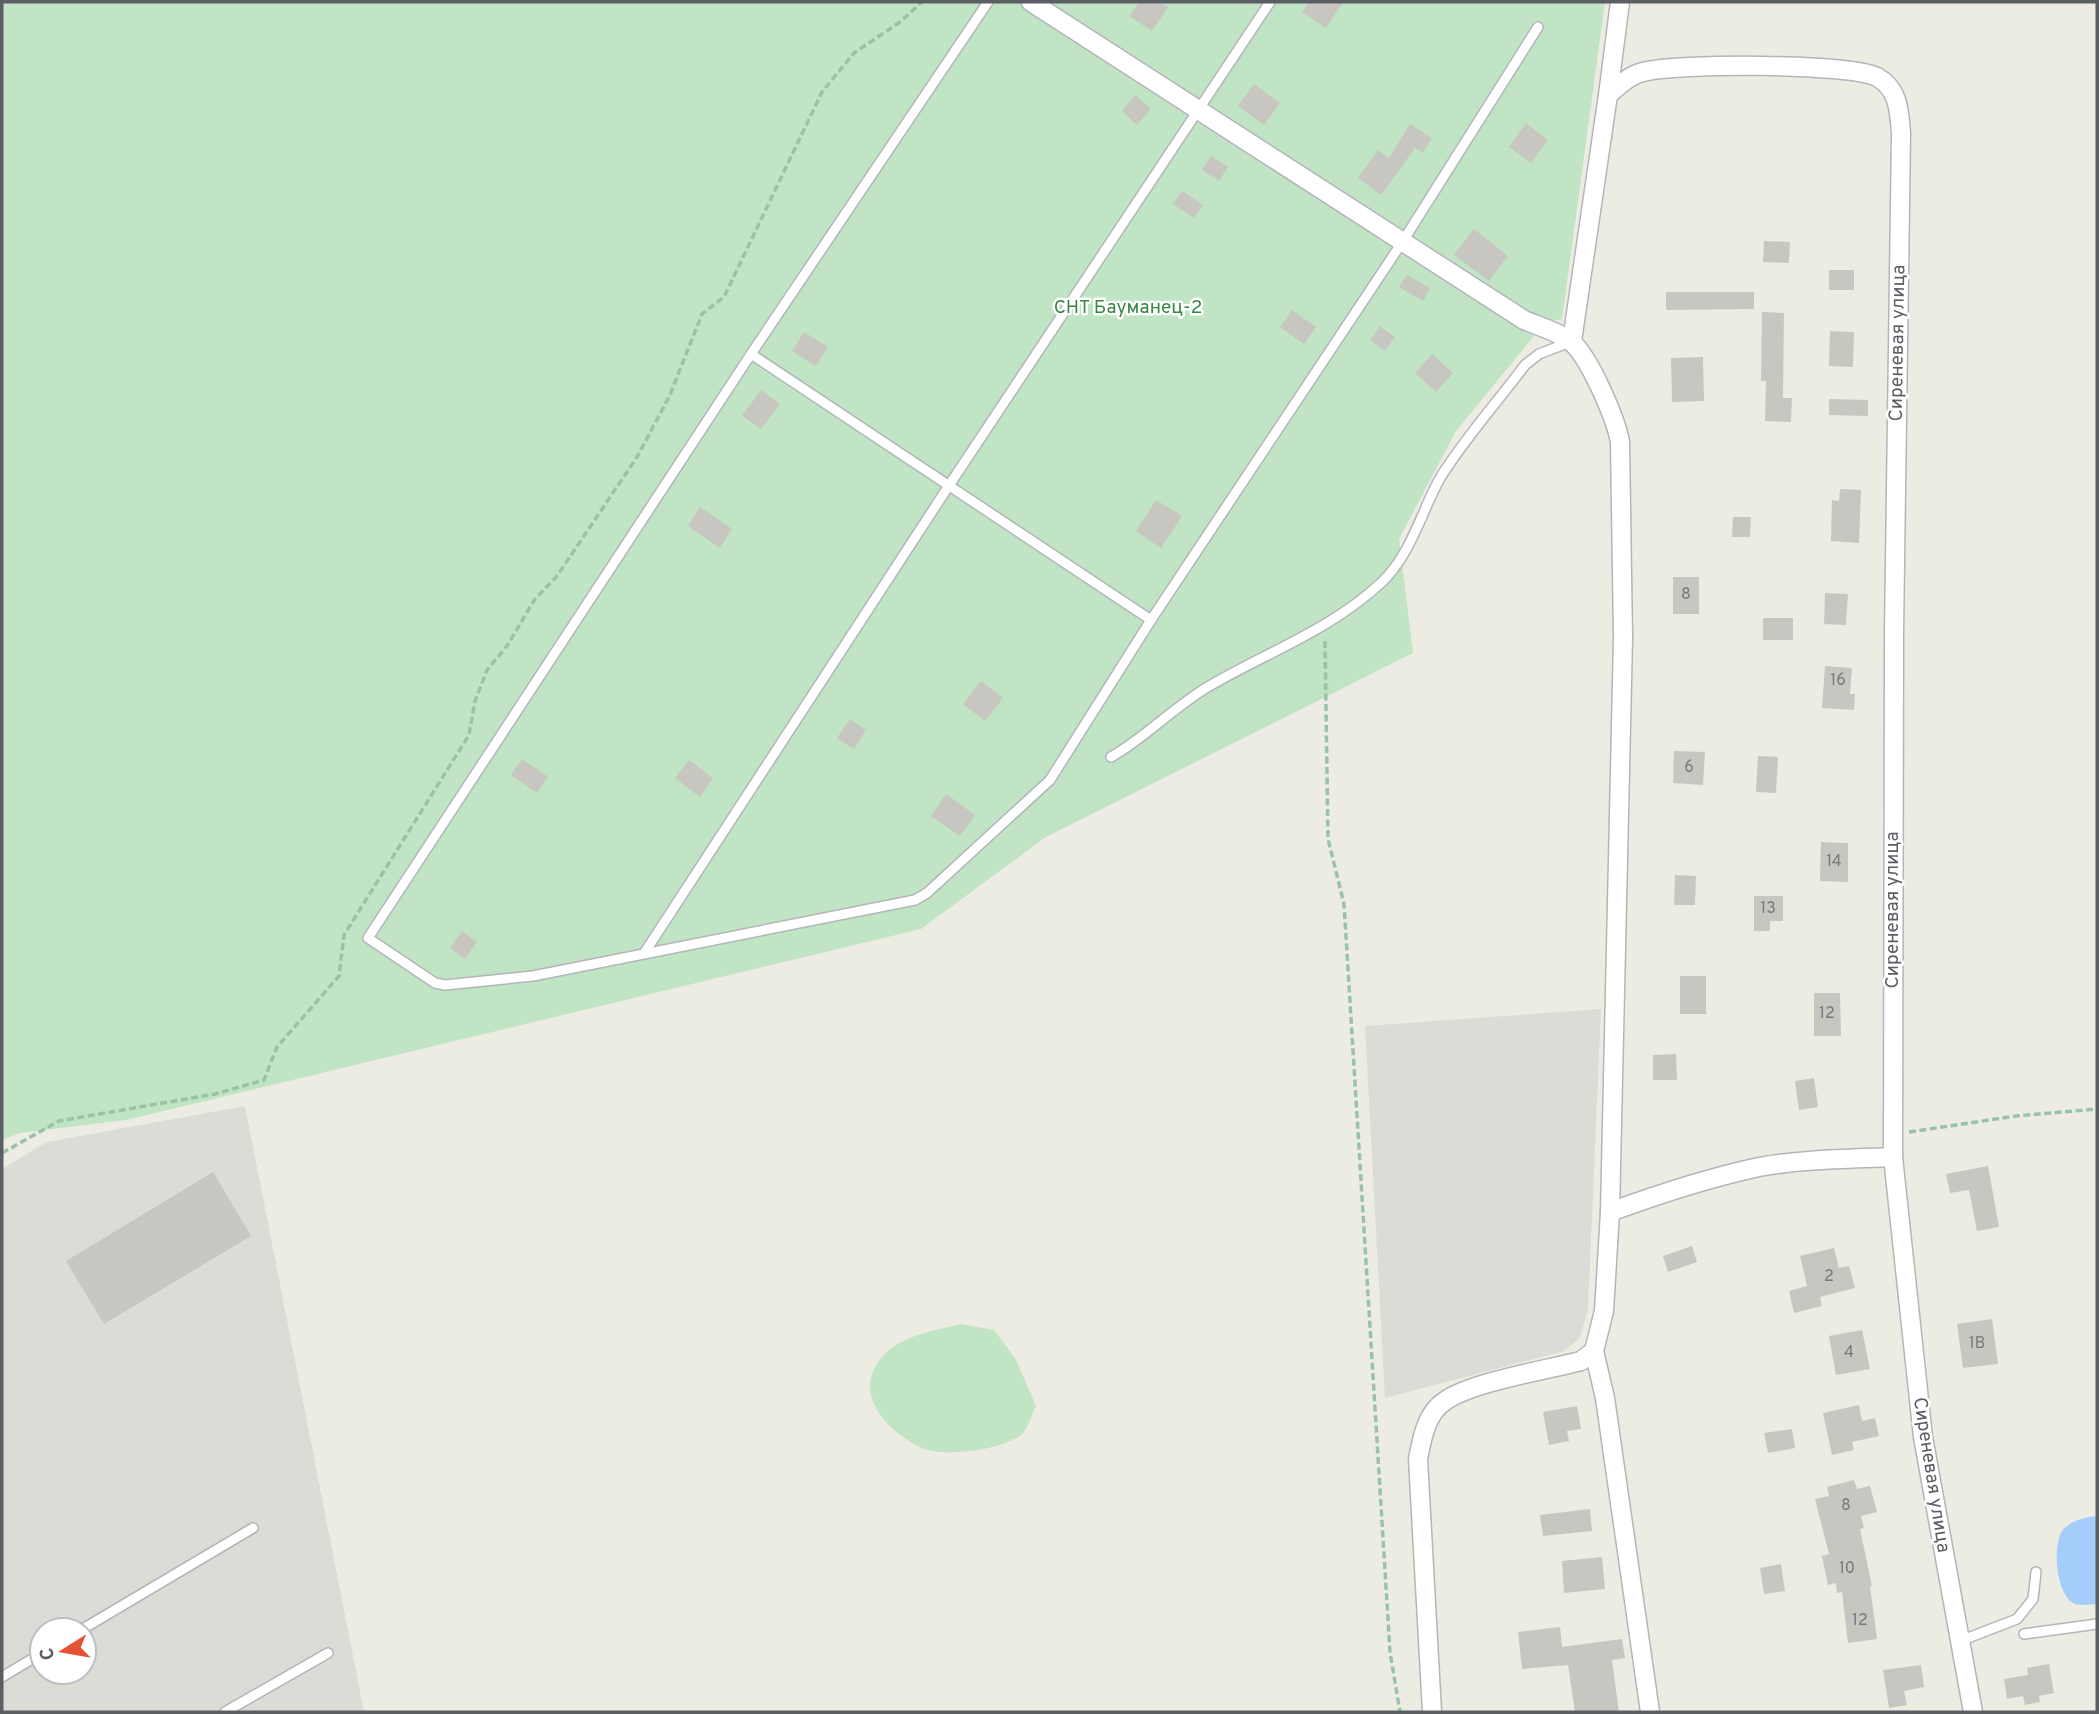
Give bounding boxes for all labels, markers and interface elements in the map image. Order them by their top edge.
street label: Сиреневая улица [1885,264,1911,422]
park label: СНТ Бауманец-2 [1054,296,1202,320]
house number: 8 [1681,585,1691,605]
house number: 16 [1830,671,1846,691]
house number: 6 [1684,758,1694,778]
street label: Сиреневая улица [1881,832,1905,988]
house number: 14 [1826,852,1842,872]
house number: 13 [1760,899,1776,919]
house number: 12 [1819,1004,1835,1024]
house number: 2 [1824,1267,1834,1287]
house number: 1В [1969,1334,1985,1354]
house number: 4 [1844,1343,1854,1363]
street label: Сиреневая улица [1907,1396,1955,1554]
house number: 8 [1841,1496,1851,1516]
house number: 10 [1839,1559,1855,1579]
house number: 12 [1852,1611,1868,1631]
north arrow [28,1616,98,1686]
text: С [35,1646,61,1662]

